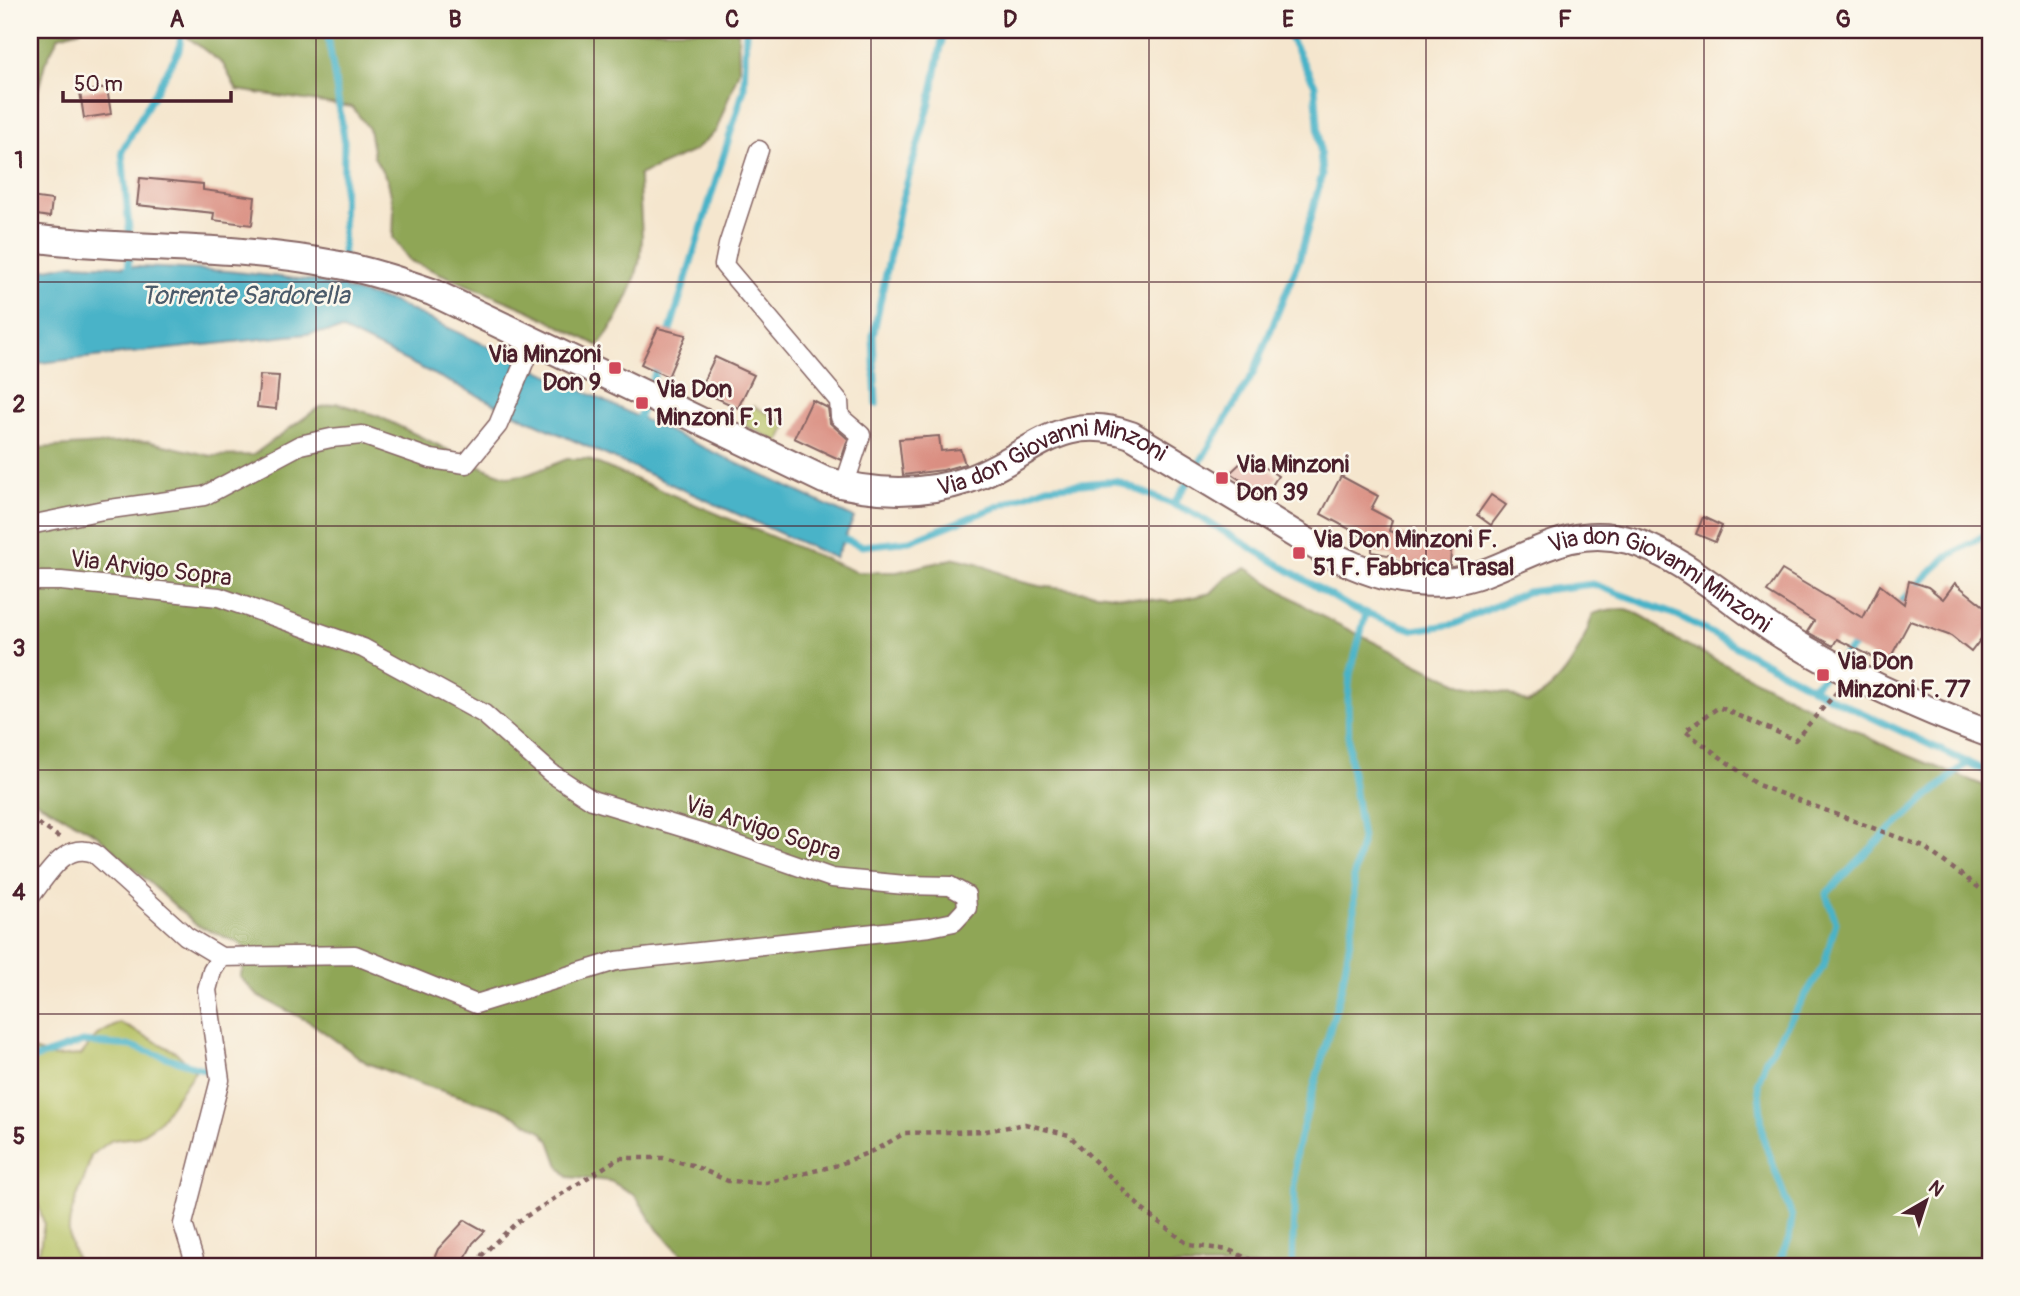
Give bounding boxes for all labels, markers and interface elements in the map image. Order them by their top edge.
text: A [170,5,185,34]
text: B [448,5,462,34]
text: C [725,5,739,34]
text: D [1003,5,1017,34]
text: E [1282,5,1294,34]
text: F [1558,5,1572,34]
text: G [1835,5,1851,34]
scale bar [63,60,231,104]
text: 50 m [74,71,123,98]
text: 1 [15,146,24,175]
water label: Torrente Sardorella [140,280,352,312]
place label: Via Minzoni Don 9 [488,340,601,397]
marker: Via Minzoni Don 9 [607,360,623,376]
place label: Via Don Minzoni F. 11 [656,375,783,432]
text: 2 [13,390,26,419]
marker: Via Don Minzoni F. 11 [634,395,650,411]
street label: Via don Giovanni Minzoni [934,413,1172,502]
place label: Via Minzoni Don 39 [1236,450,1349,507]
marker: Via Minzoni Don 39 [1214,470,1230,486]
street label: Via don Giovanni Minzoni [1545,522,1777,639]
place label: Via Don Minzoni F. 51 F. Fabbrica Trasal [1313,525,1515,582]
street label: Via Arvigo Sopra [68,544,233,593]
marker: Via Don Minzoni F. 51 F. Fabbrica Trasal [1291,545,1307,561]
text: 3 [13,634,25,663]
place label: Via Don Minzoni F. 77 [1837,647,1971,704]
marker: Via Don Minzoni F. 77 [1815,667,1831,683]
street label: Via Arvigo Sopra [681,790,845,867]
text: 4 [12,878,26,907]
text: 5 [13,1122,25,1151]
north arrow [1890,1166,1960,1236]
text: N [1924,1175,1949,1202]

